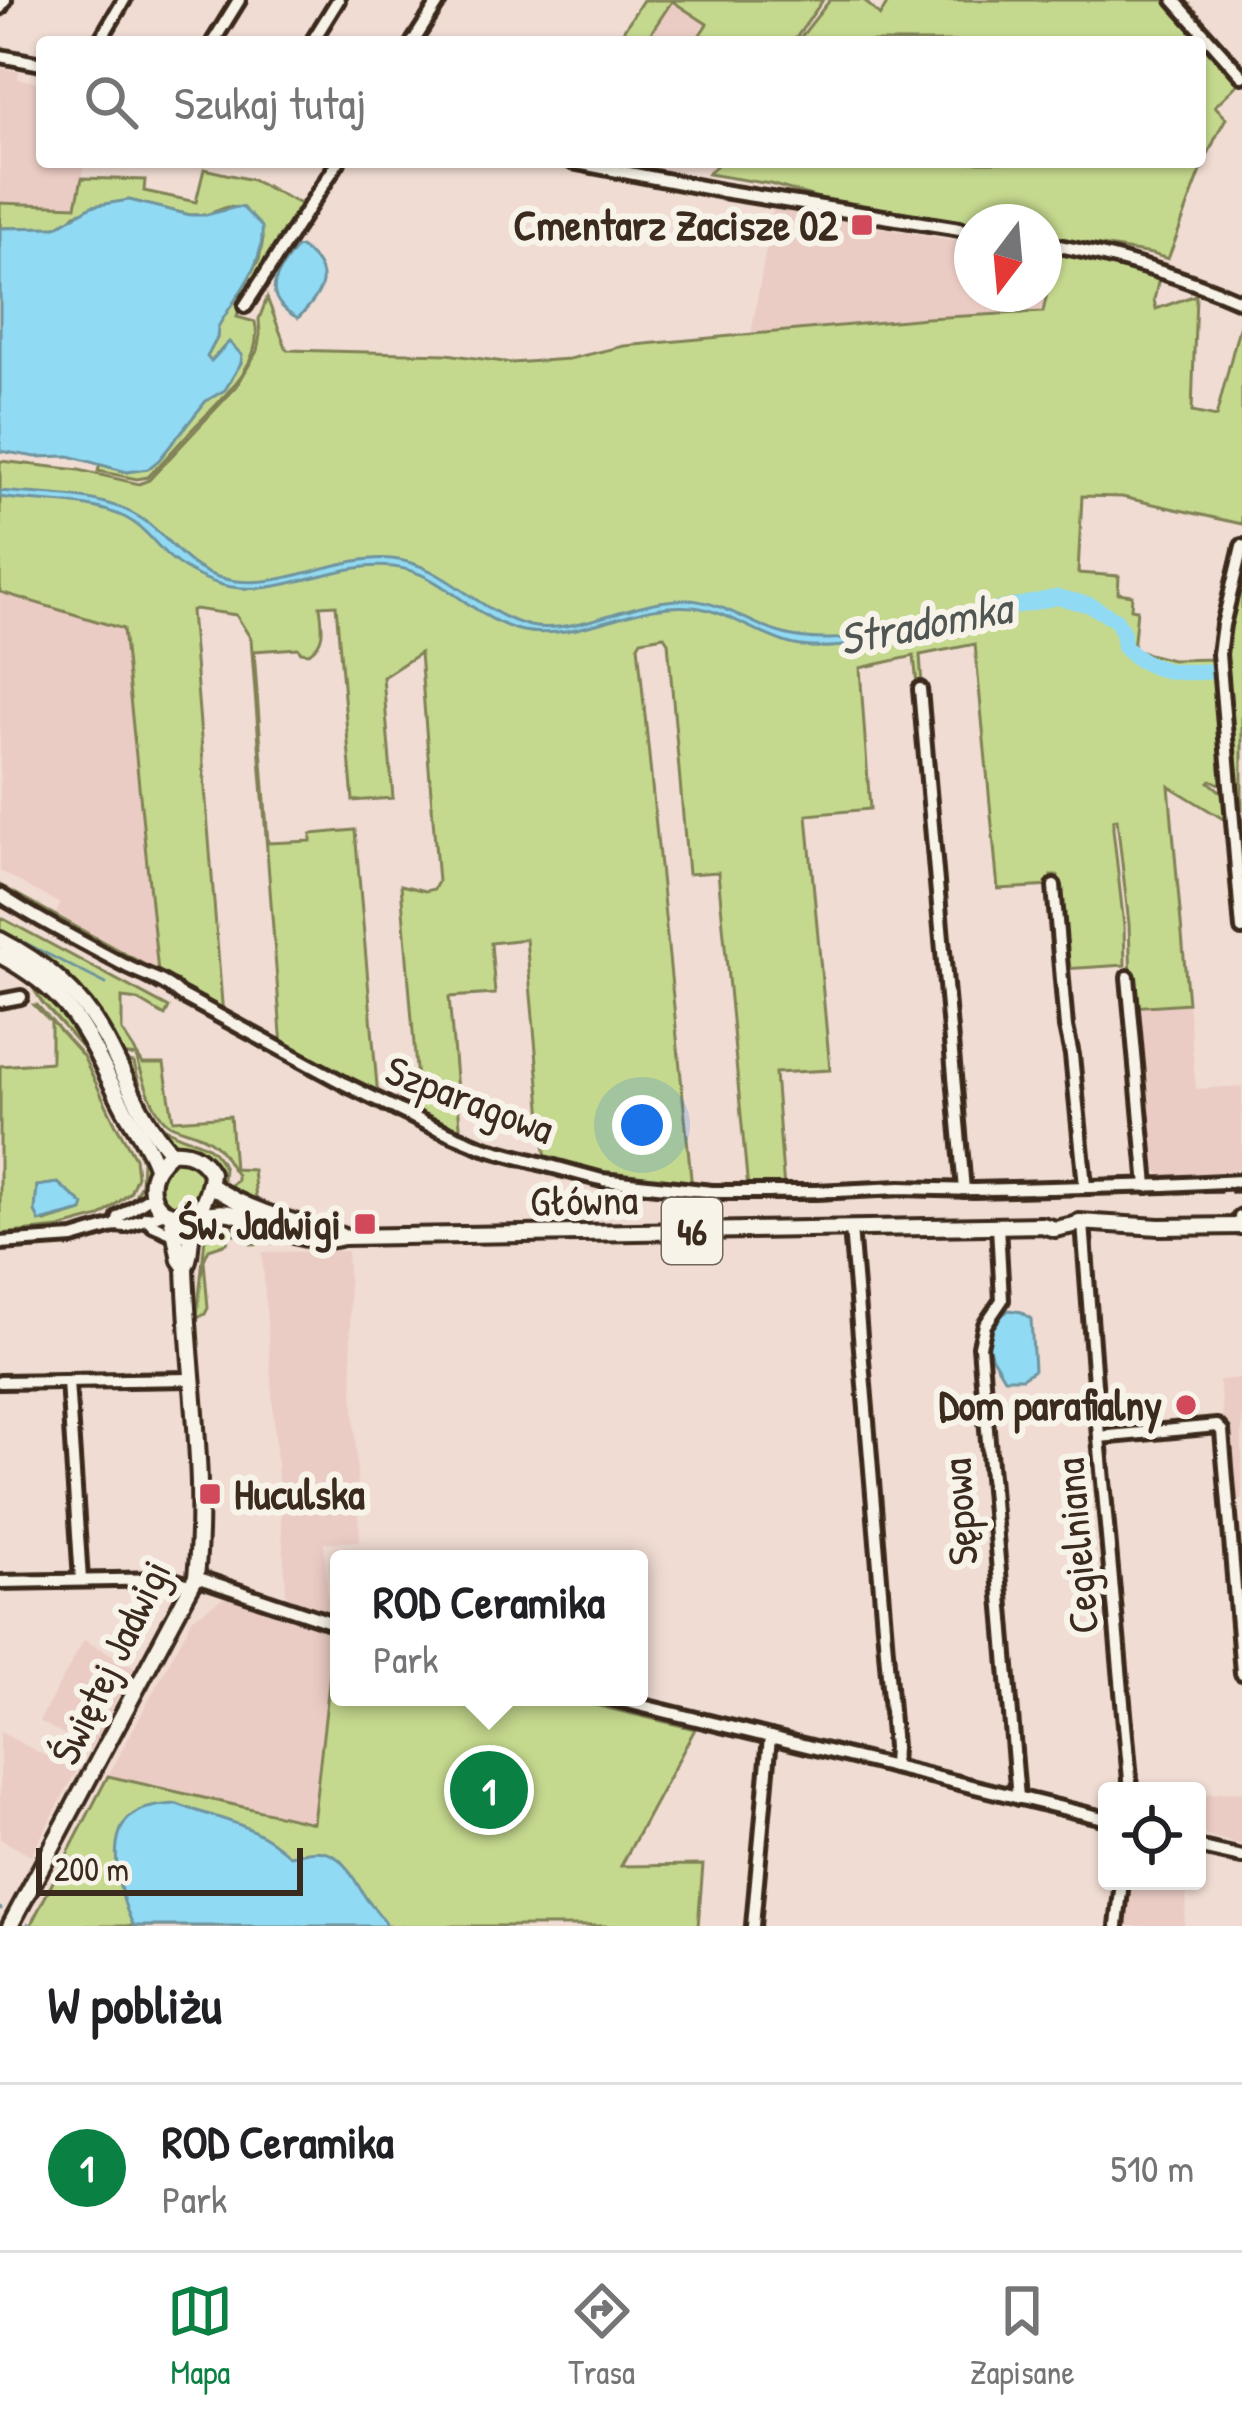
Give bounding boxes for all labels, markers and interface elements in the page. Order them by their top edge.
search box [36,36,1206,168]
icon: search [78,69,144,135]
text: Szukaj tutaj [174,72,366,133]
place label: Cmentarz Zacisze 02 [514,196,838,253]
north arrow [954,204,1062,312]
marker: Cmentarz Zacisze 02 [849,212,875,238]
water label: Stradomka [834,575,1020,669]
street label: Szparagowa [378,1040,562,1157]
your location [612,1095,672,1155]
street label: Główna [530,1170,638,1229]
place label: Św. Jadwigi [178,1195,341,1253]
road number: 46 [662,1198,722,1264]
marker: Św. Jadwigi [352,1211,378,1237]
place label: Dom parafialny [939,1376,1162,1434]
marker: Dom parafialny [1173,1392,1199,1418]
street label: Cegielniana [1039,1456,1112,1636]
street label: Sępowa [926,1457,991,1567]
place label: Huculska [234,1465,365,1522]
marker: Huculska [197,1481,223,1507]
street label: Świętej Jadwigi [36,1550,184,1774]
popup [330,1550,648,1706]
text: ROD Ceramika [373,1571,605,1632]
text: Park [373,1632,438,1685]
pin: 1 [450,1745,528,1835]
map controls [1098,1782,1206,1890]
button: locate [1098,1782,1206,1890]
scale bar [36,1842,303,1895]
text: 200 m [54,1847,129,1891]
text: W pobliżu [48,1970,222,2039]
text: ROD Ceramika [162,2111,394,2172]
text: 1 [80,2141,94,2194]
text: 510 m [1110,2141,1194,2194]
text: Park [162,2172,227,2225]
tab: Mapa [167,2278,233,2394]
tab: Trasa [568,2278,635,2394]
tab: Zapisane [970,2278,1075,2394]

